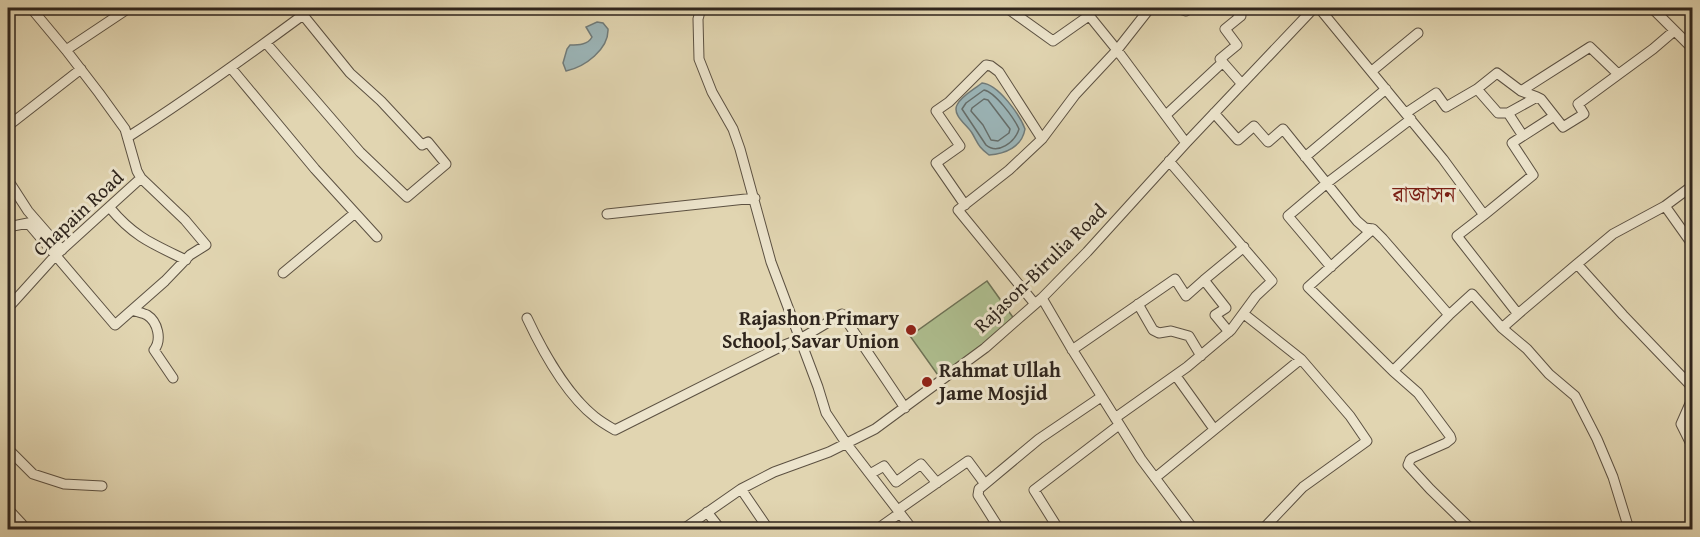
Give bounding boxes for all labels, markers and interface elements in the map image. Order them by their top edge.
street label: Chapain Road [26,163,130,262]
district label: রাজাসন [1392,178,1457,210]
street label: Rajason-Birulia Road [967,196,1113,339]
place label: Rajashon Primary School, Savar Union [722,303,900,355]
marker: Rajashon Primary School, Savar Union [904,323,918,337]
place label: Rahmat Ullah Jame Mosjid [936,355,1061,407]
marker: Rahmat Ullah Jame Mosjid [920,375,934,389]

